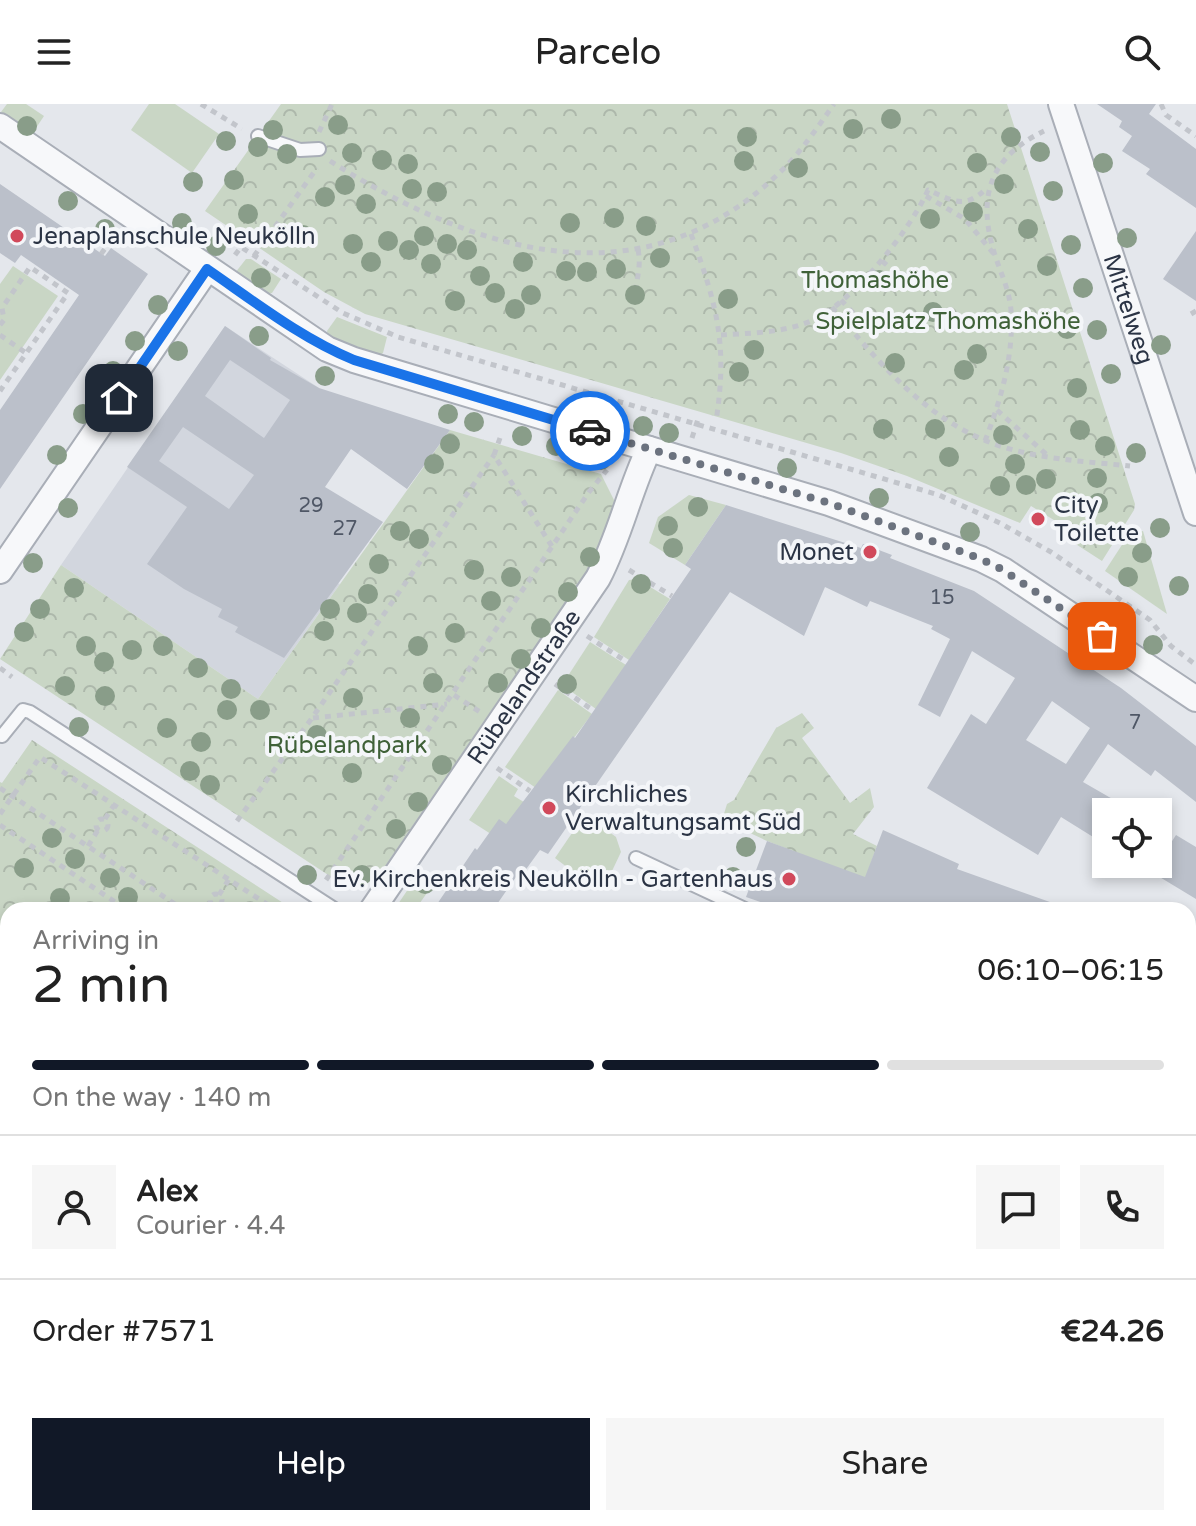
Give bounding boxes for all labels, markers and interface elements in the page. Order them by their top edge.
icon: menu [32,30,76,74]
icon: search [1120,30,1164,74]
text: Parcelo [534,31,662,74]
place label: Jenaplanschule Neukölln [33,222,316,251]
marker: Jenaplanschule Neukölln [8,227,26,245]
street label: Mittelweg [1097,250,1160,368]
park label: Thomashöhe [801,266,949,295]
park label: Spielplatz Thomashöhe [815,307,1081,336]
pin [85,364,153,432]
icon: home [97,376,141,420]
courier [550,391,630,471]
icon: car [568,409,612,453]
place label: City Toilette [1054,491,1139,548]
house number: 29 [298,494,324,518]
marker: City Toilette [1029,510,1047,528]
house number: 27 [332,517,358,541]
place label: Monet [779,538,854,567]
marker: Monet [861,543,879,561]
house number: 15 [929,586,955,610]
pin [1068,602,1136,670]
street label: Rübelandstraße [461,604,587,770]
icon: bag [1080,614,1124,658]
house number: 7 [1129,711,1141,735]
park label: Rübelandpark [267,731,427,760]
place label: Kirchliches Verwaltungsamt Süd [565,780,801,837]
map controls [1092,798,1172,878]
button: locate [1092,798,1172,878]
marker: Kirchliches Verwaltungsamt Süd [540,799,558,817]
place label: Ev. Kirchenkreis Neukölln - Gartenhaus [332,865,773,894]
marker: Ev. Kirchenkreis Neukölln - Gartenhaus [780,870,798,888]
text: Arriving in [32,925,159,956]
text: 06:10–06:15 [977,952,1164,989]
text: 2 min [32,954,171,1017]
text: On the way · 140 m [32,1082,271,1113]
button: person [32,1165,116,1249]
button: chat [976,1165,1060,1249]
button: phone [1080,1165,1164,1249]
text: Alex [136,1173,199,1210]
text: Courier · 4.4 [136,1210,286,1241]
text: Order #7571 [32,1313,216,1350]
text: €24.26 [1060,1313,1164,1350]
button: Help [32,1418,590,1510]
button: Share [606,1418,1164,1510]

